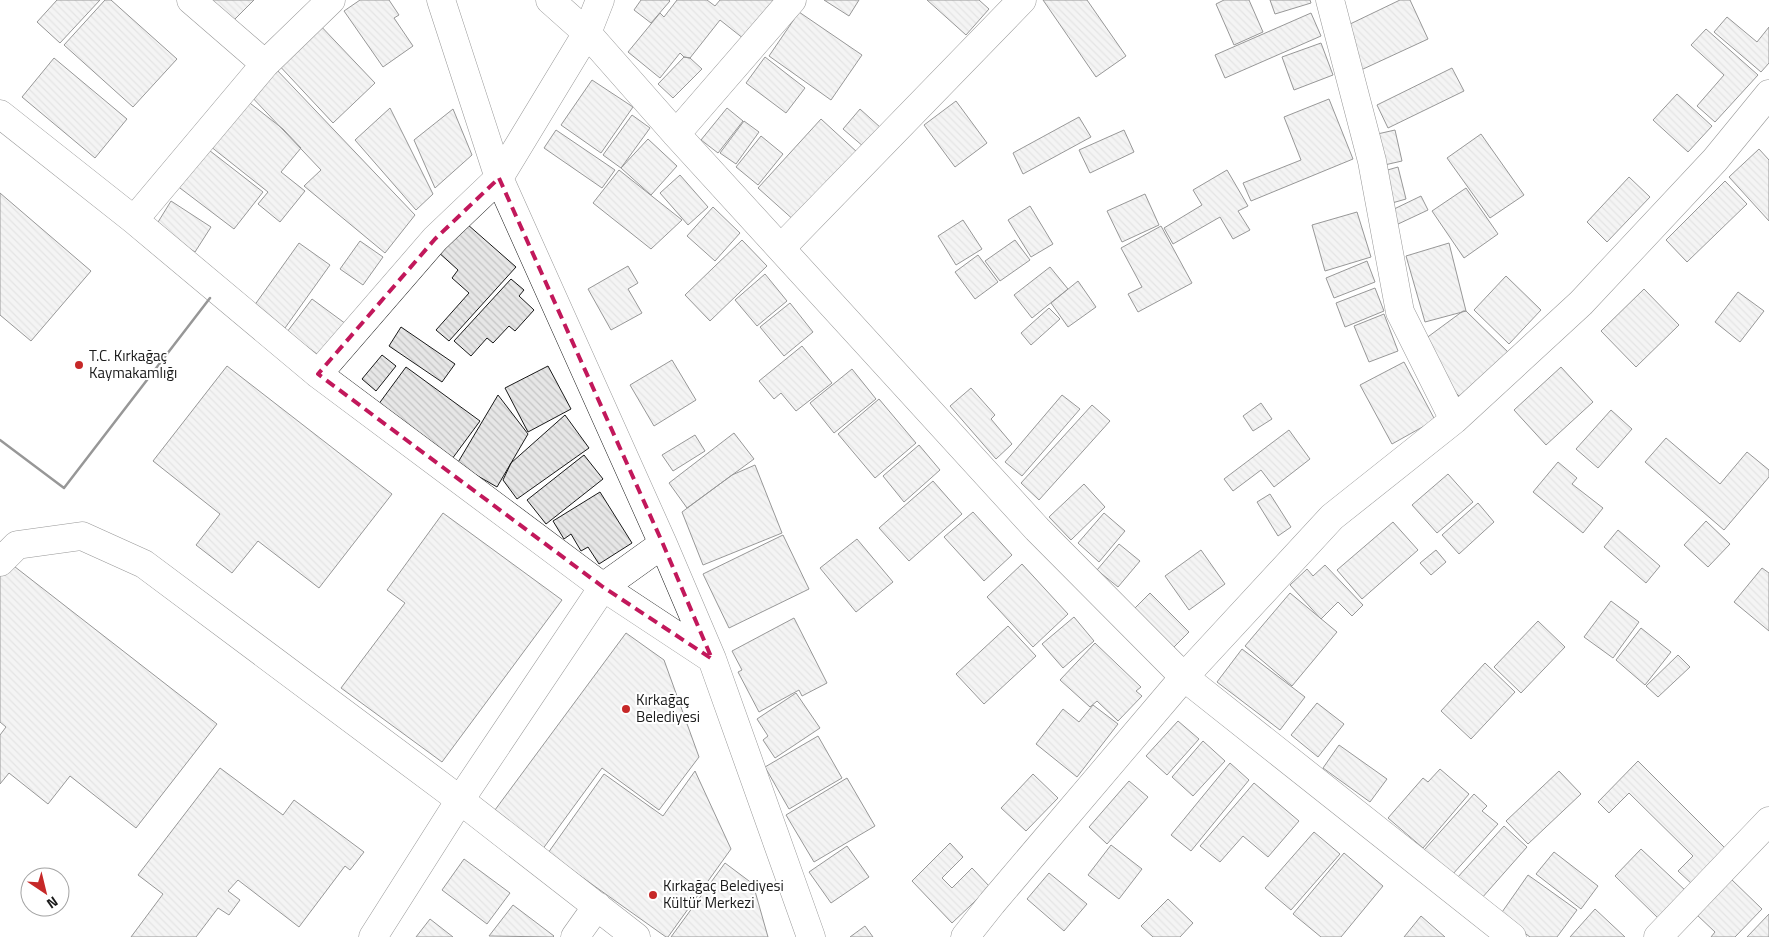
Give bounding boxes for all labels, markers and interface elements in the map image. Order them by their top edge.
place label: T.C. Kırkağaç Kaymakamlığı [89,344,177,384]
marker: T.C. Kırkağaç Kaymakamlığı [73,359,85,371]
place label: Kırkağaç Belediyesi [636,688,700,728]
marker: Kırkağaç Belediyesi [620,703,632,715]
north arrow [20,867,70,917]
place label: Kırkağaç Belediyesi Kültür Merkezi [663,874,784,914]
marker: Kırkağaç Belediyesi Kültür Merkezi [647,889,659,901]
text: N [43,892,63,914]

